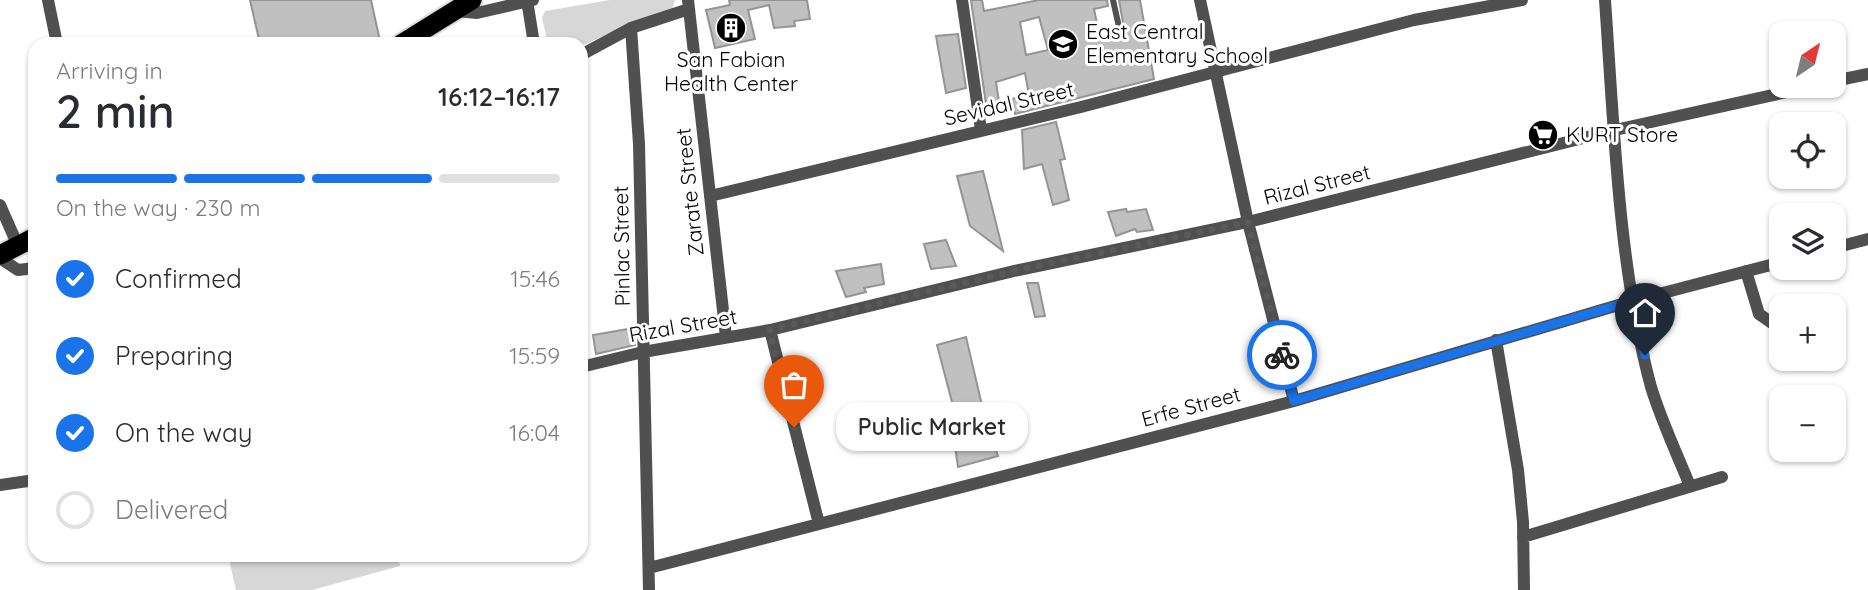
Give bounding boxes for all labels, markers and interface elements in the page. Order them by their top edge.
building icon: San Fabian Health Center [714,11,748,45]
place label: East Central Elementary School [1086,18,1268,68]
north arrow [1769,21,1846,98]
map controls [1769,21,1846,462]
school or university icon: East Central Elementary School [1046,27,1080,61]
place label: San Fabian Health Center [664,46,798,96]
text: Arriving in [56,56,163,85]
street label: Sevidal Street [941,75,1076,131]
text: 16:12–16:17 [438,80,560,113]
text: 2 min [56,82,175,140]
button: locate [1769,112,1846,189]
supermarket icon: KURT Store [1526,118,1560,152]
place label: KURT Store [1566,121,1678,147]
street label: Zarate Street [669,127,709,258]
street label: Rizal Street [1261,158,1373,210]
street label: Pinlac Street [607,185,635,307]
text: On the way · 230 m [56,193,261,222]
button: layers [1769,203,1846,280]
icon: check [56,260,94,298]
text: Confirmed [115,262,242,295]
text: 15:46 [510,264,560,293]
pin [1615,283,1675,355]
icon: home [1626,294,1664,332]
button: + [1769,294,1846,371]
street label: Rizal Street [627,303,739,347]
courier [1247,320,1317,390]
icon: bike [1263,336,1301,374]
icon: check [56,337,94,375]
text: Preparing [115,339,233,372]
text: 15:59 [509,341,560,370]
pin [764,355,824,427]
icon: bag [775,366,813,404]
street label: Erfe Street [1138,380,1243,432]
button: − [1769,385,1846,462]
callout: Public Market [836,402,1028,452]
text: Public Market [858,412,1006,441]
icon: check [56,414,94,452]
text: On the way [115,416,253,449]
text: 16:04 [509,418,560,447]
text: Delivered [115,493,228,526]

